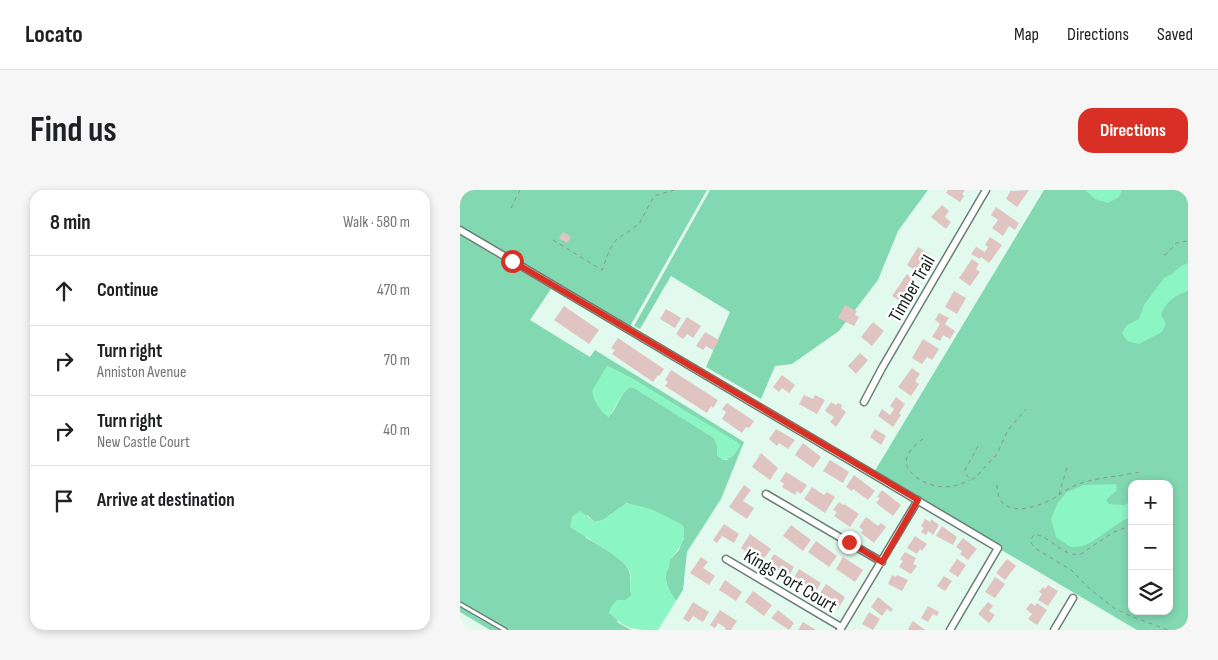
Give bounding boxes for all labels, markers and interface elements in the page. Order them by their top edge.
text: Locato [25,20,83,49]
text: Map [1014,24,1039,45]
text: Directions [1067,24,1129,45]
text: Saved [1157,24,1193,45]
button: Directions [1078,108,1188,153]
text: Find us [30,109,117,152]
text: 8 min [50,210,91,235]
text: Walk · 580 m [343,213,410,232]
route start [501,250,524,273]
street label: Timber Trail [884,251,941,326]
icon: ahead [50,277,78,305]
text: Continue [97,279,158,302]
text: 470 m [377,281,410,300]
text: Turn right [97,340,162,363]
icon: right [50,347,78,375]
text: 70 m [384,351,410,370]
text: Anniston Avenue [97,363,186,382]
text: Turn right [97,410,162,433]
icon: right [50,417,78,445]
text: 40 m [383,421,410,440]
text: New Castle Court [97,433,190,452]
map controls [1128,480,1173,615]
button: + [1128,480,1173,525]
icon: arrive [50,487,78,515]
text: Arrive at destination [97,489,235,512]
button: − [1128,525,1173,570]
route end [838,531,861,554]
street label: Kings Port Court [740,545,841,618]
button: layers [1128,570,1173,615]

